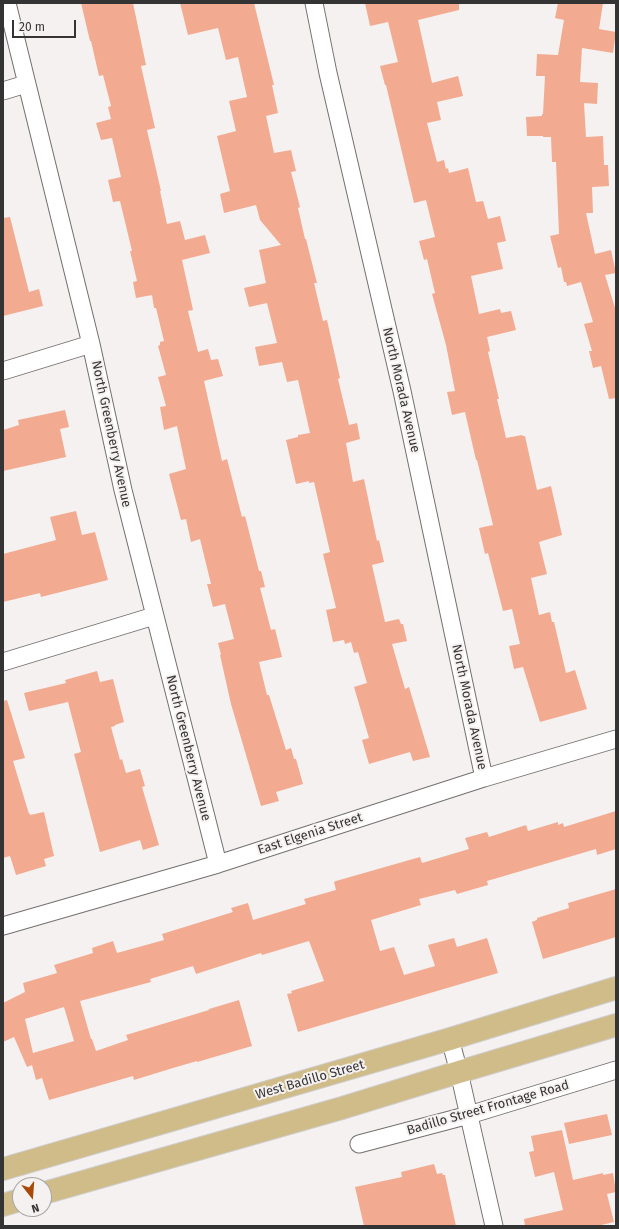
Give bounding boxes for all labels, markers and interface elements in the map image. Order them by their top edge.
scale bar [14,12,78,38]
text: 20 m [19,20,45,34]
street label: North Morada Avenue [379,326,423,454]
street label: North Greenberry Avenue [88,359,134,509]
street label: North Morada Avenue [448,643,490,771]
street label: North Greenberry Avenue [162,673,214,823]
street label: East Elgenia Street [256,810,364,858]
street label: West Badillo Street [254,1057,366,1103]
street label: Badillo Street Frontage Road [405,1077,571,1139]
north arrow [12,1177,52,1217]
text: N [30,1201,41,1215]

